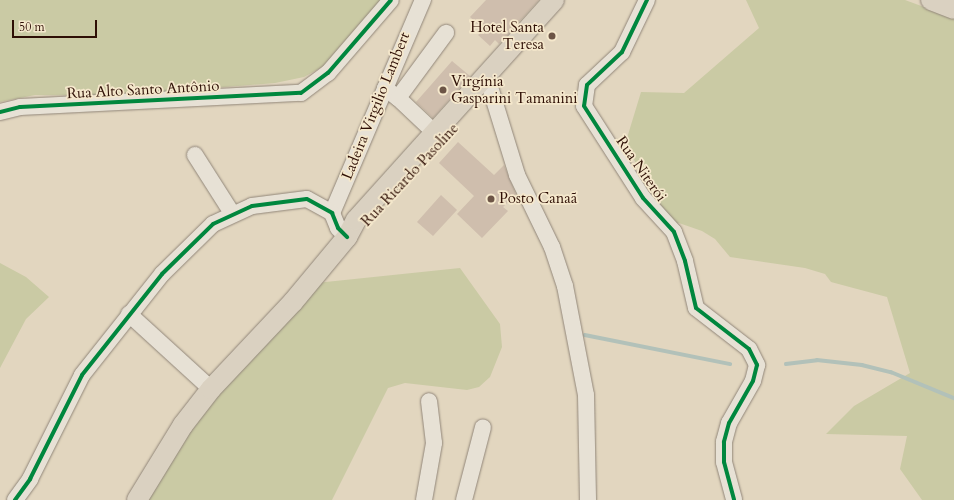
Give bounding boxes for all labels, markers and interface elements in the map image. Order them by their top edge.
scale bar [14,12,99,38]
place label: Hotel Santa Teresa [470,18,544,53]
text: 50 m [19,19,45,35]
street label: Ladeira Virgilio Lambert [338,30,414,182]
marker: Hotel Santa Teresa [547,31,557,41]
place label: Virgínia Gasparini Tamanini [451,72,577,107]
street label: Rua Alto Santo Antônio [66,77,220,103]
marker: Virgínia Gasparini Tamanini [438,85,448,95]
street label: Rua Ricardo Pasoline [358,120,462,230]
street label: Rua Niterói [612,133,670,205]
place label: Posto Canaã [499,190,577,208]
marker: Posto Canaã [486,194,496,204]

